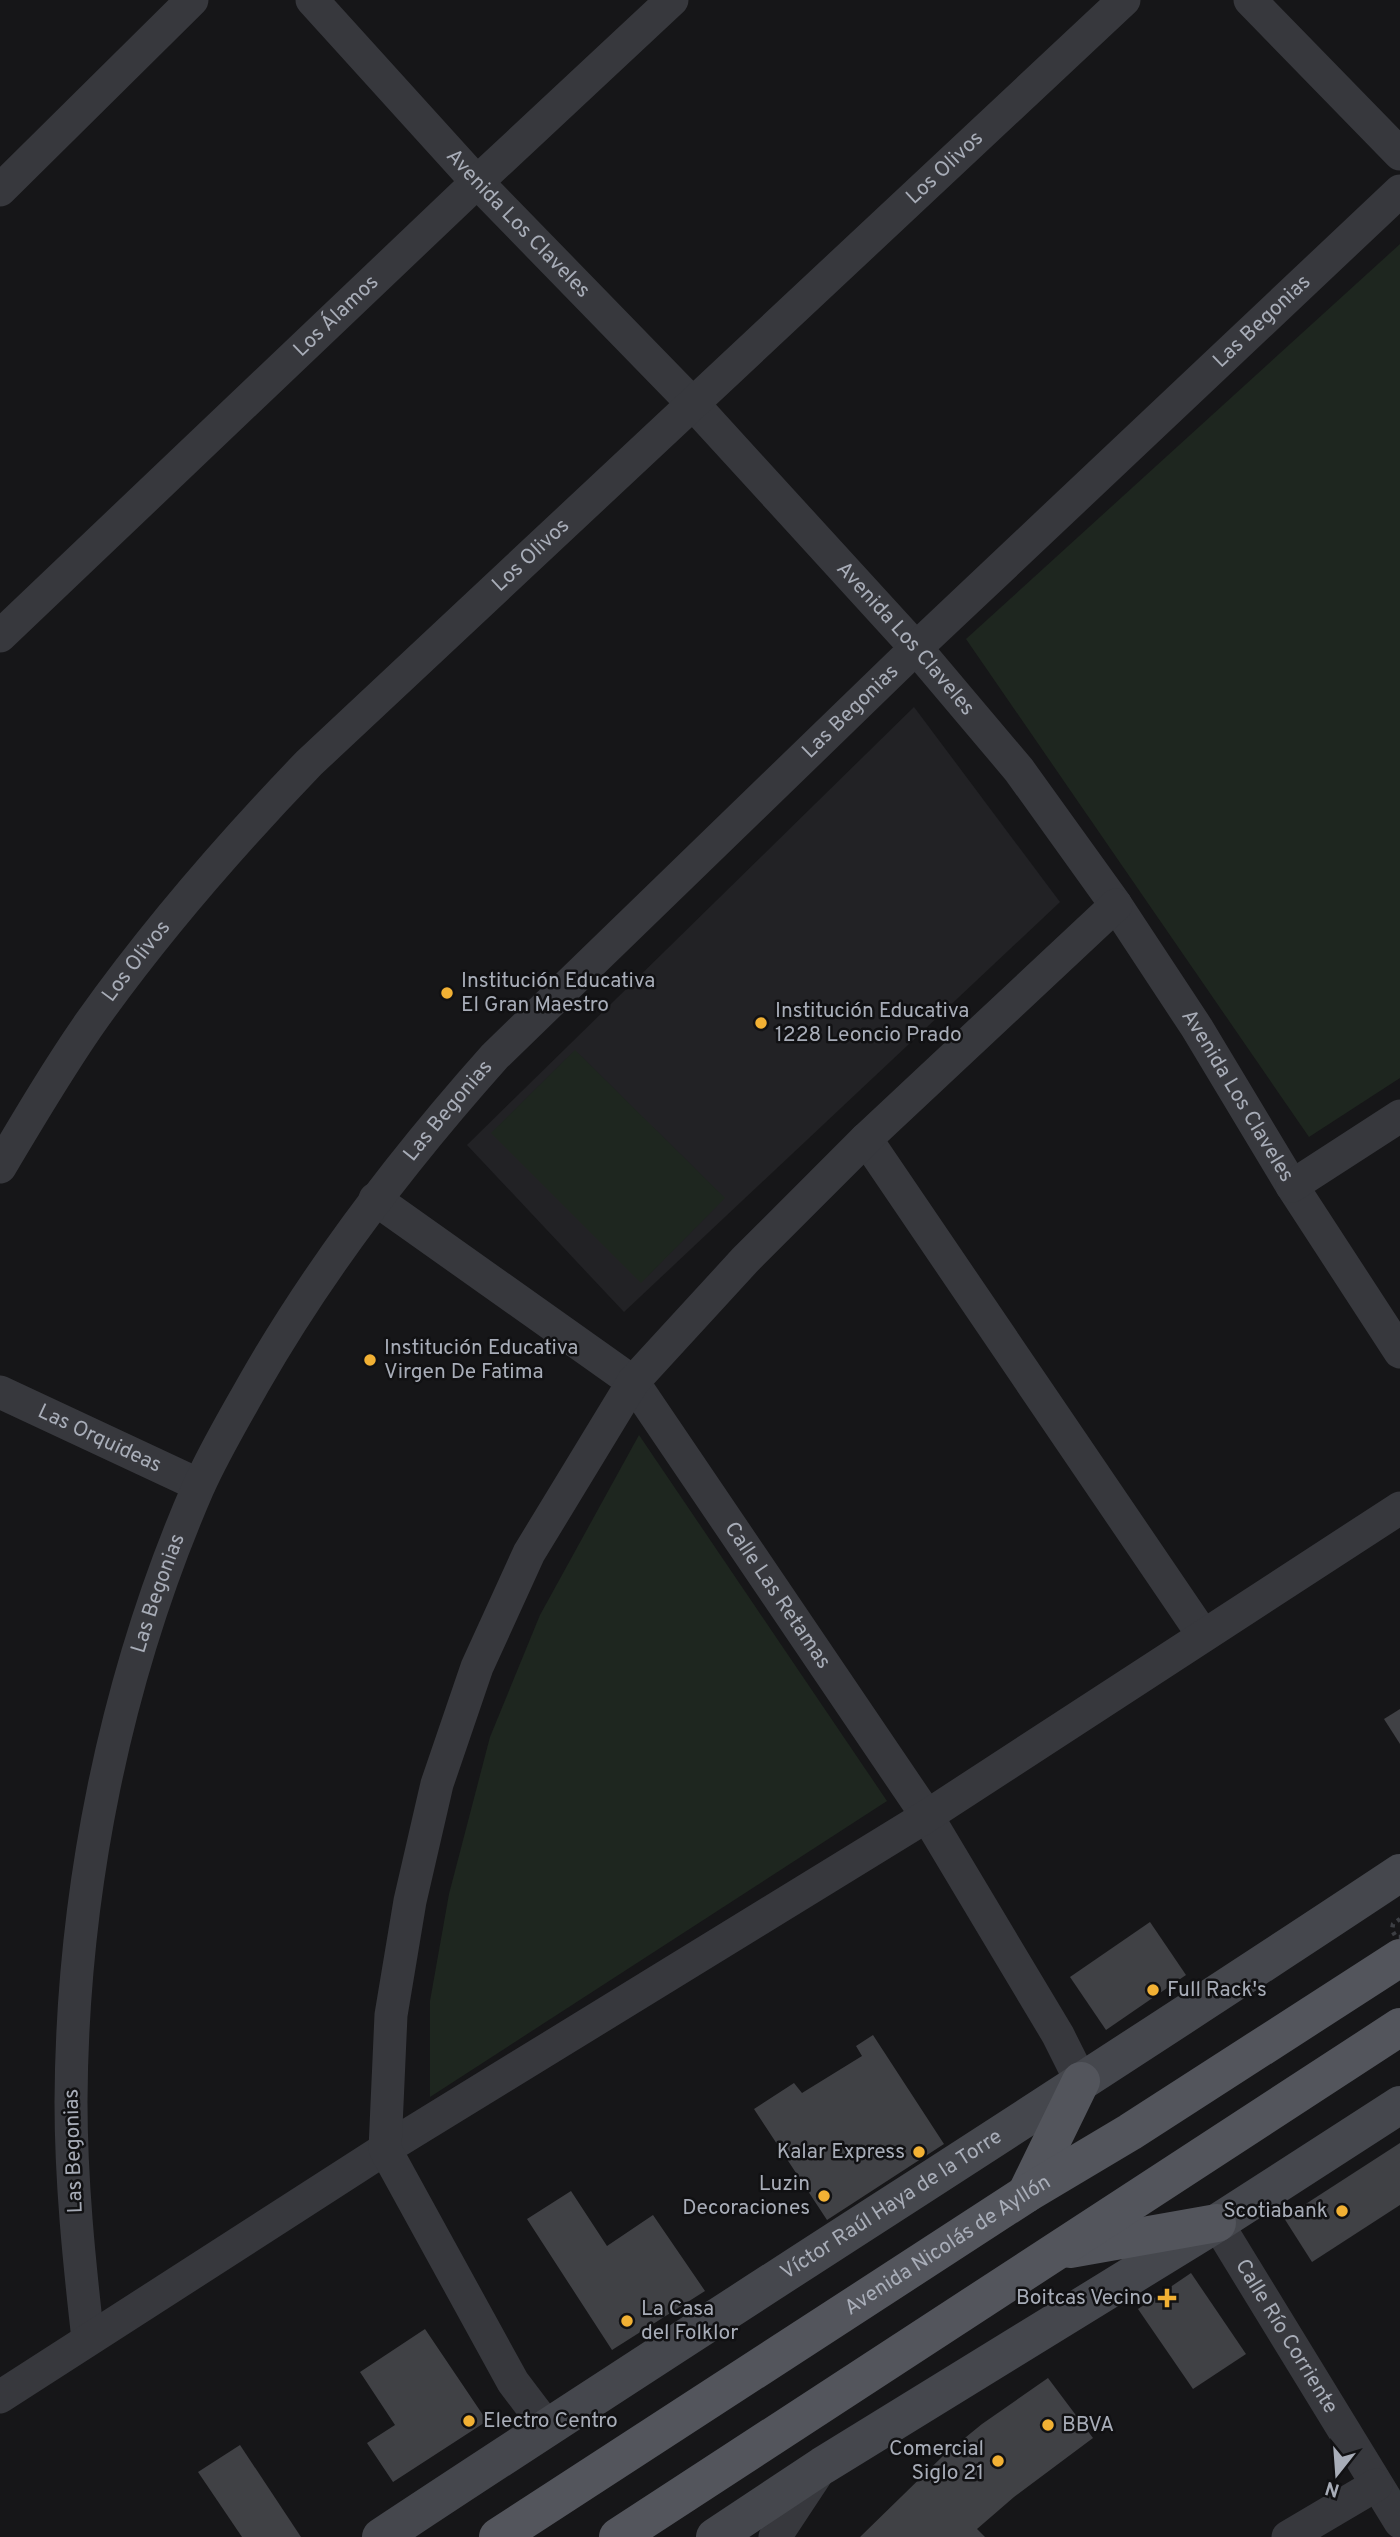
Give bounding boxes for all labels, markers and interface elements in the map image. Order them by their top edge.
street label: Los Olivos [900,125,989,211]
street label: Avenida Los Claveles [440,143,596,304]
street label: Los Álamos [288,269,384,363]
street label: Las Begonias [1207,269,1317,374]
street label: Los Olivos [486,513,575,598]
street label: Avenida Los Claveles [830,556,981,721]
street label: Las Begonias [796,658,905,765]
street label: Los Olivos [96,915,176,1007]
place label: Institución Educativa El Gran Maestro [461,968,655,1019]
marker: Institución Educativa El Gran Maestro [439,985,455,1001]
place label: Institución Educativa 1228 Leoncio Prado [775,998,969,1049]
street label: Avenida Los Claveles [1175,1004,1300,1187]
marker: Institución Educativa 1228 Leoncio Prado [753,1015,769,1031]
street label: Las Begonias [398,1054,499,1167]
place label: Institución Educativa Virgen De Fatima [384,1335,578,1386]
marker: Institución Educativa Virgen De Fatima [362,1352,378,1368]
street label: Las Orquideas [33,1398,166,1479]
street label: Calle Las Retamas [718,1517,837,1674]
street label: Las Begonias [125,1530,191,1656]
place label: Full Rack's [1167,1977,1267,2004]
marker: Full Rack's [1145,1982,1161,1998]
street label: Las Begonias [58,2088,90,2214]
street label: Víctor Raúl Haya de la Torre [775,2123,1007,2286]
place label: Kalar Express [777,2139,905,2166]
marker: Kalar Express [911,2144,927,2160]
street label: Avenida Nicolás de Ayllón [839,2169,1056,2322]
place label: Luzin Decoraciones [682,2171,810,2222]
marker: Luzin Decoraciones [816,2188,832,2204]
place label: Scotiabank [1223,2198,1328,2225]
marker: Scotiabank [1334,2203,1350,2219]
street label: Calle Río Corriente [1229,2254,1344,2419]
place label: Boitcas Vecino [1016,2285,1153,2312]
marker: Boitcas Vecino [1159,2290,1175,2306]
place label: La Casa del Folklor [641,2296,738,2347]
marker: La Casa del Folklor [619,2313,635,2329]
place label: Electro Centro [483,2408,618,2435]
place label: BBVA [1062,2412,1114,2439]
marker: Electro Centro [461,2413,477,2429]
marker: BBVA [1040,2417,1056,2433]
place label: Comercial Siglo 21 [889,2436,984,2487]
north arrow [1302,2439,1372,2509]
marker: Comercial Siglo 21 [990,2453,1006,2469]
text: N [1323,2475,1343,2502]

